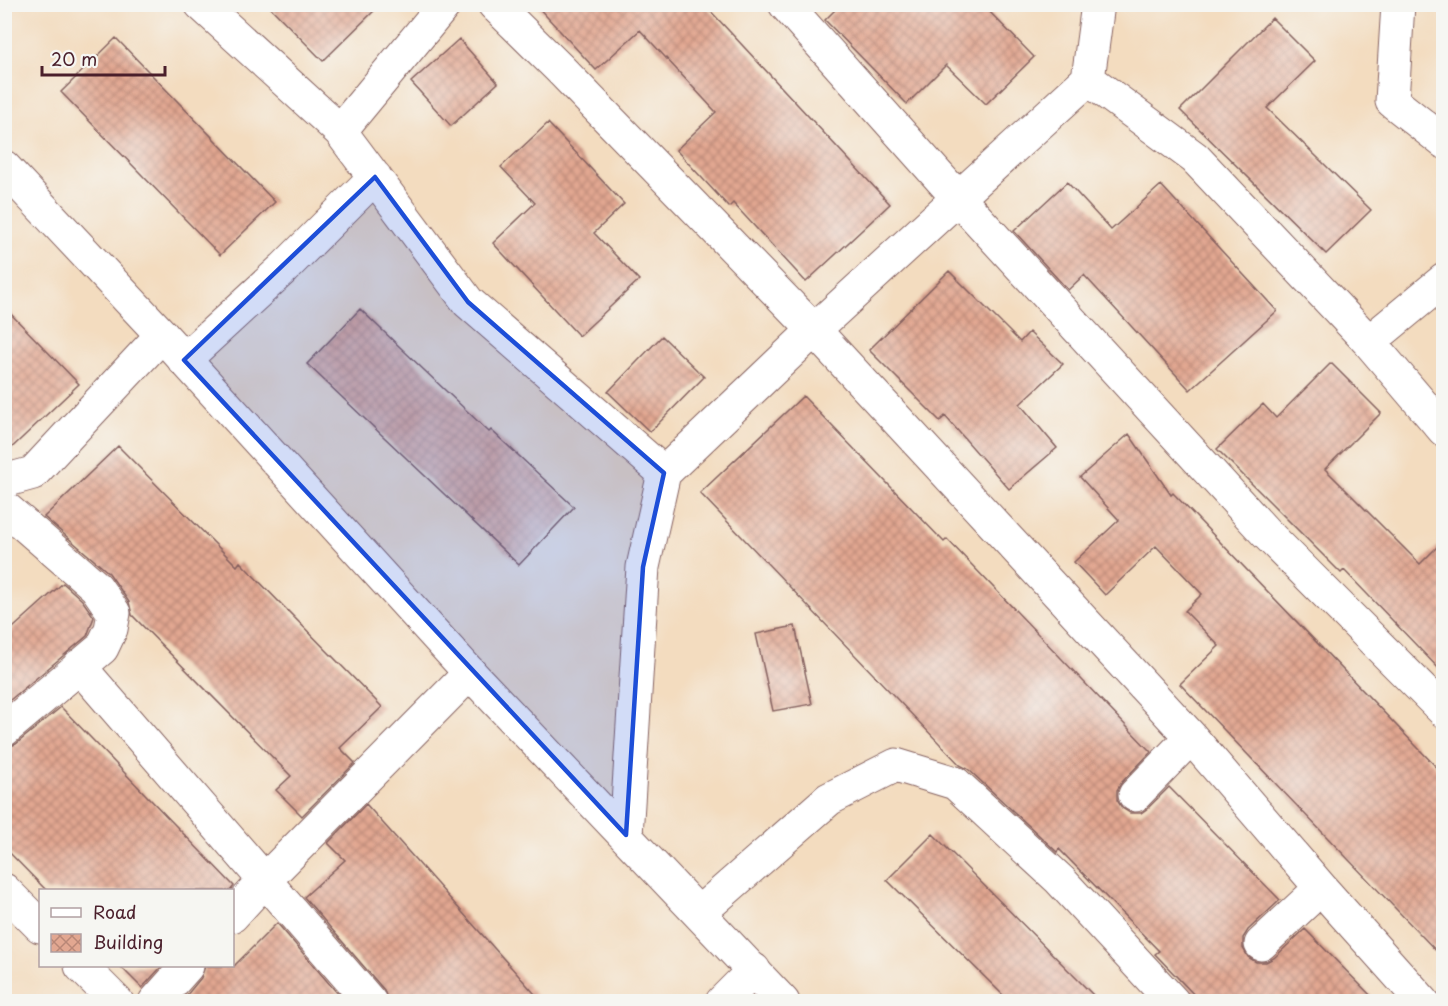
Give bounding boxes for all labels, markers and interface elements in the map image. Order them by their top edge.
scale bar [42,39,165,77]
text: 20 m [51,45,97,72]
legend [39,889,234,967]
text: Road [93,898,137,925]
text: Building [93,928,163,955]

